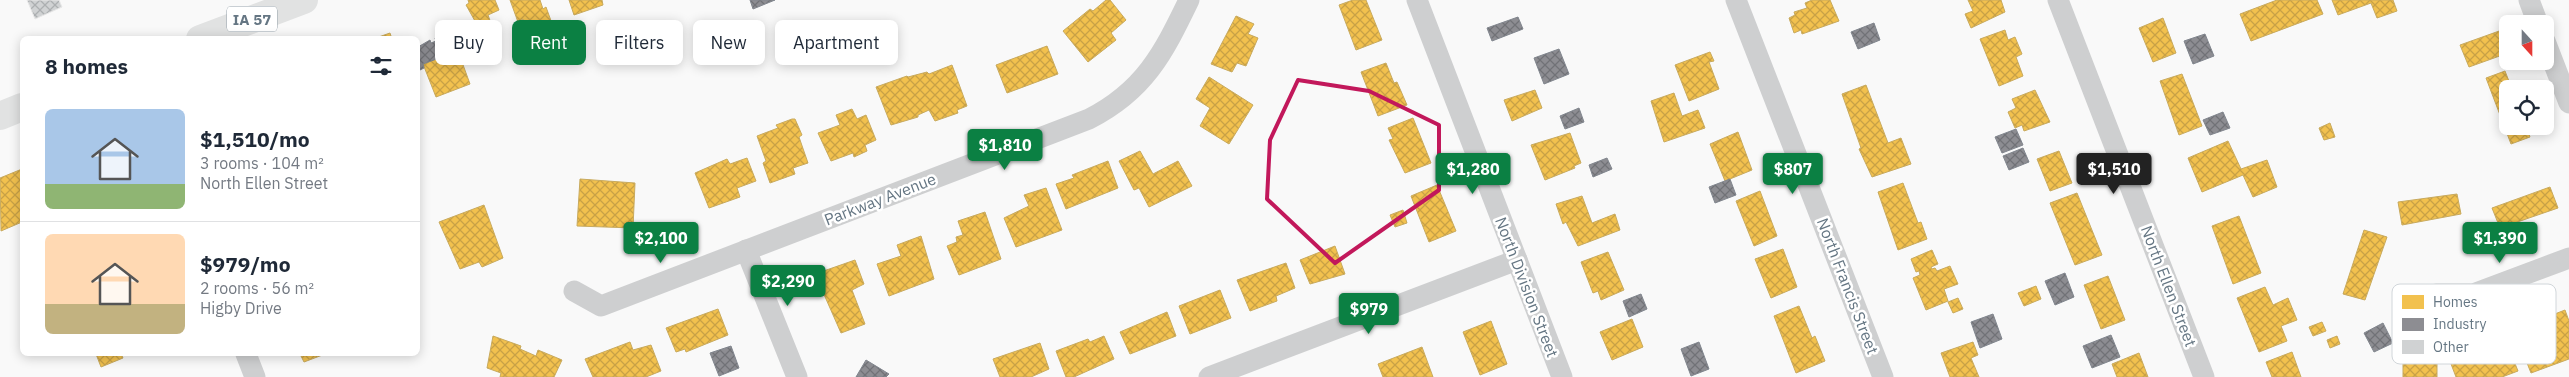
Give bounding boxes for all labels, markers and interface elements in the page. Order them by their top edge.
road number: IA 57 [227,6,277,32]
north arrow [2499,15,2554,70]
map controls [2499,15,2554,135]
chip: Buy [435,20,502,65]
chip: Rent [512,20,586,65]
chip: Filters [596,20,683,65]
chip: New [693,20,765,65]
chip: Apartment [775,20,898,65]
text: 8 homes [45,52,128,80]
icon: filters [367,52,395,80]
button: locate [2499,80,2554,135]
text: $1,510/mo [200,125,310,153]
pin: $1,810 [964,128,1046,171]
icon: home [85,129,145,189]
text: $1,810 [979,135,1031,155]
pin: $1,280 [1432,152,1514,195]
pin: $807 [1763,152,1823,195]
pin: $1,510 [2073,152,2155,195]
text: 3 rooms · 104 m² [200,153,324,173]
text: $1,280 [1447,159,1499,179]
text: $807 [1774,159,1812,179]
text: $1,510 [2088,159,2140,179]
street label: Parkway Avenue [821,168,939,230]
text: North Ellen Street [200,173,328,193]
street label: North Division Street [1491,214,1563,360]
street label: North Francis Street [1813,215,1883,357]
pin: $2,100 [620,222,702,264]
pin: $1,390 [2459,222,2541,264]
street label: North Ellen Street [2137,223,2201,349]
text: $2,100 [635,228,687,248]
text: $1,390 [2474,228,2526,248]
text: $979/mo [200,250,291,278]
icon: home [85,254,145,314]
pin: $2,290 [747,264,829,307]
text: $2,290 [762,271,814,291]
text: 2 rooms · 56 m² [200,278,314,298]
legend [2392,284,2556,364]
pin: $979 [1339,292,1399,335]
text: Homes [2433,293,2478,311]
text: Higby Drive [200,298,282,318]
text: $979 [1350,299,1388,319]
text: Industry [2433,315,2487,333]
text: Other [2433,338,2469,356]

